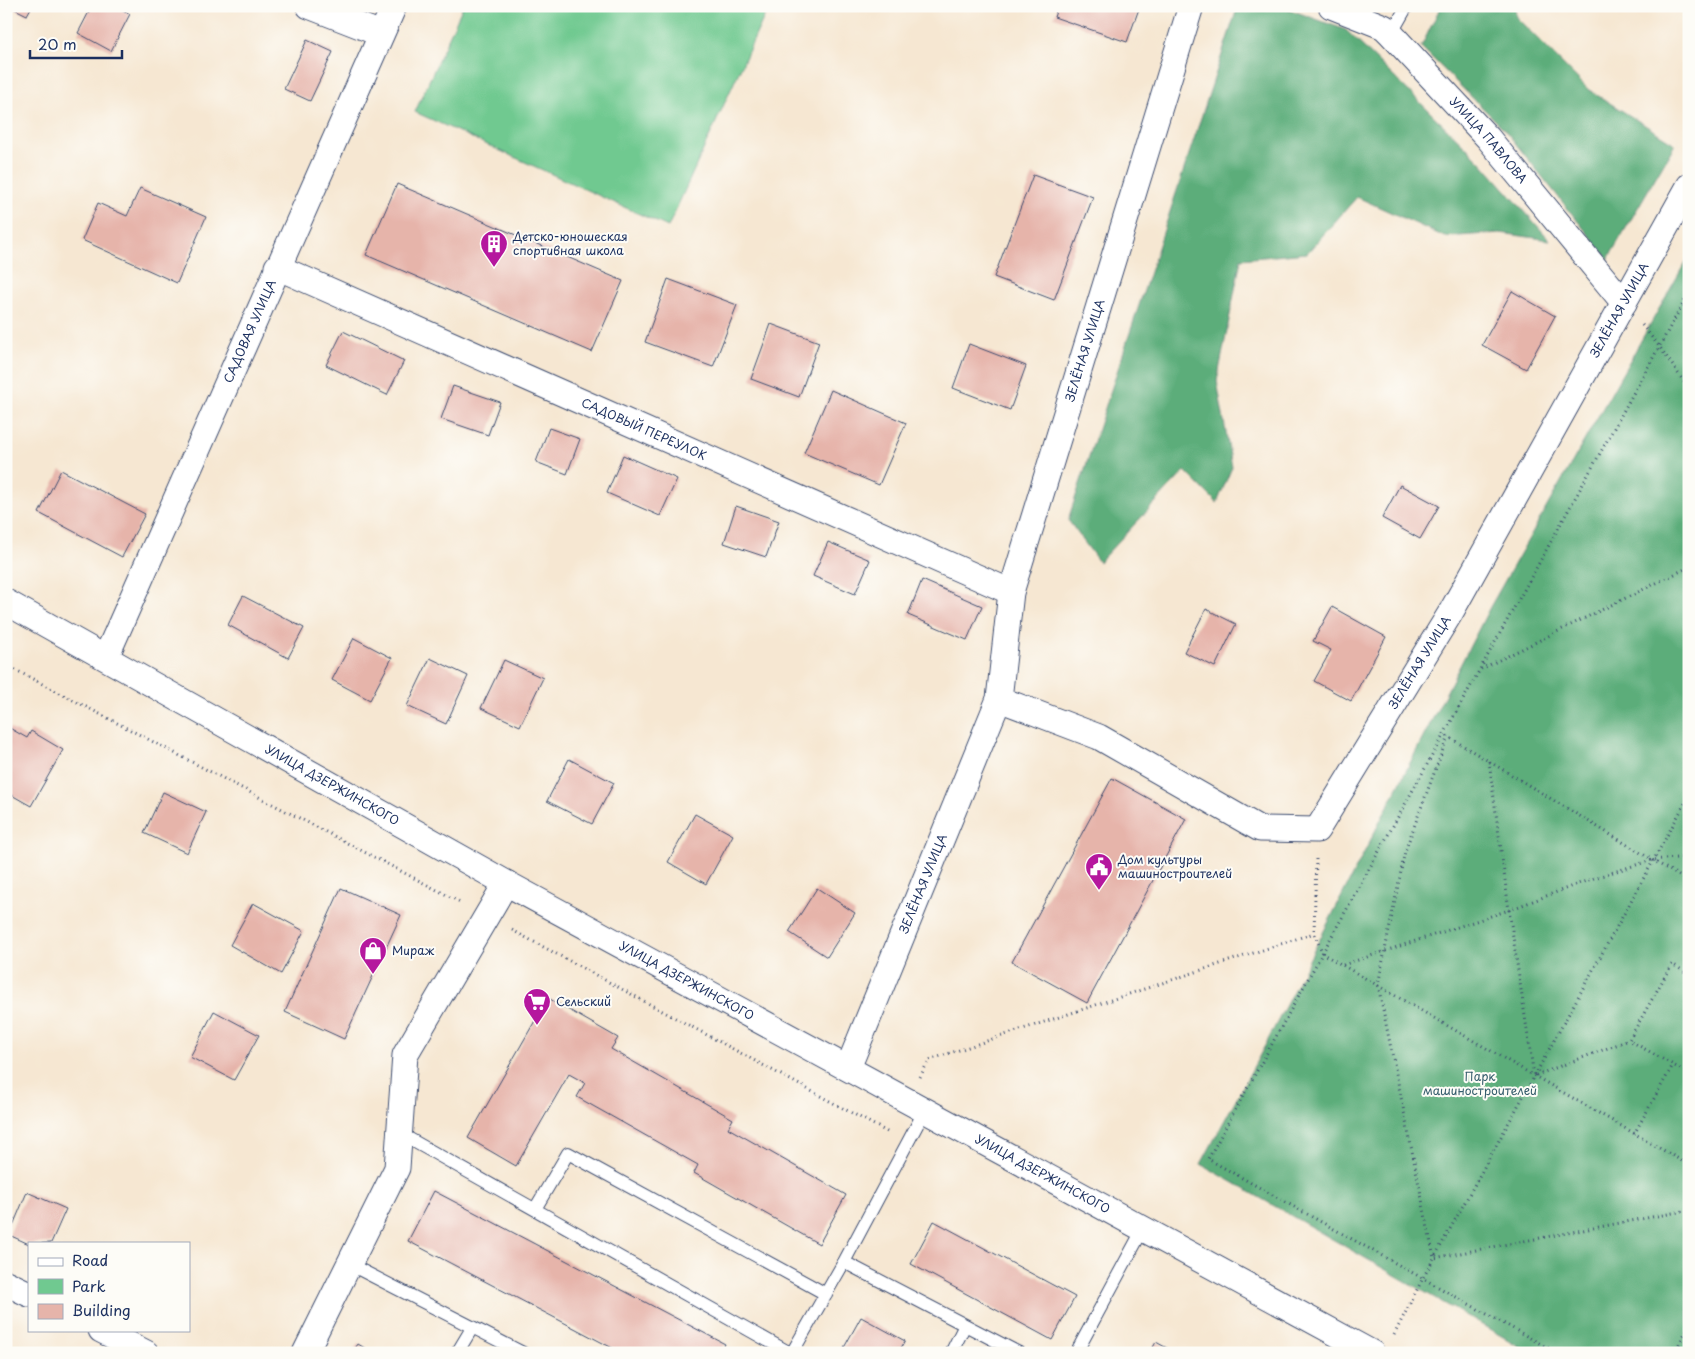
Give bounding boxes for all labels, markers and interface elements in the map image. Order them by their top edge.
scale bar [30,28,122,60]
text: 20 m [38,32,77,55]
street label: УЛИЦА ПАВЛОВА [1446,92,1532,187]
place label: Детско-юношеская спортивная школа [512,227,628,259]
building icon: Детско-юношеская спортивная школа [479,229,509,268]
street label: ЗЕЛЁНАЯ УЛИЦА [1585,259,1653,361]
street label: САДОВАЯ УЛИЦА [218,276,280,386]
street label: ЗЕЛЁНАЯ УЛИЦА [1060,297,1108,404]
street label: САДОВЫЙ ПЕРЕУЛОК [579,393,710,464]
street label: ЗЕЛЁНАЯ УЛИЦА [1384,612,1455,712]
street label: УЛИЦА ДЗЕРЖИНСКОГО [262,740,403,829]
street label: ЗЕЛЁНАЯ УЛИЦА [894,831,951,936]
place label: Дом культуры машиностроителей [1117,850,1232,882]
public building icon: Дом культуры машиностроителей [1084,852,1114,891]
shop icon: Мираж [358,936,388,975]
street label: УЛИЦА ДЗЕРЖИНСКОГО [616,936,758,1024]
place label: Мираж [392,941,435,959]
supermarket icon: Сельский [522,987,552,1026]
place label: Сельский [556,992,611,1010]
park label: Парк машиностроителей [1423,1067,1537,1099]
street label: УЛИЦА ДЗЕРЖИНСКОГО [972,1129,1114,1217]
legend [28,1242,190,1332]
text: Road [72,1248,108,1271]
text: Park [72,1274,106,1297]
text: Building [72,1298,131,1321]

